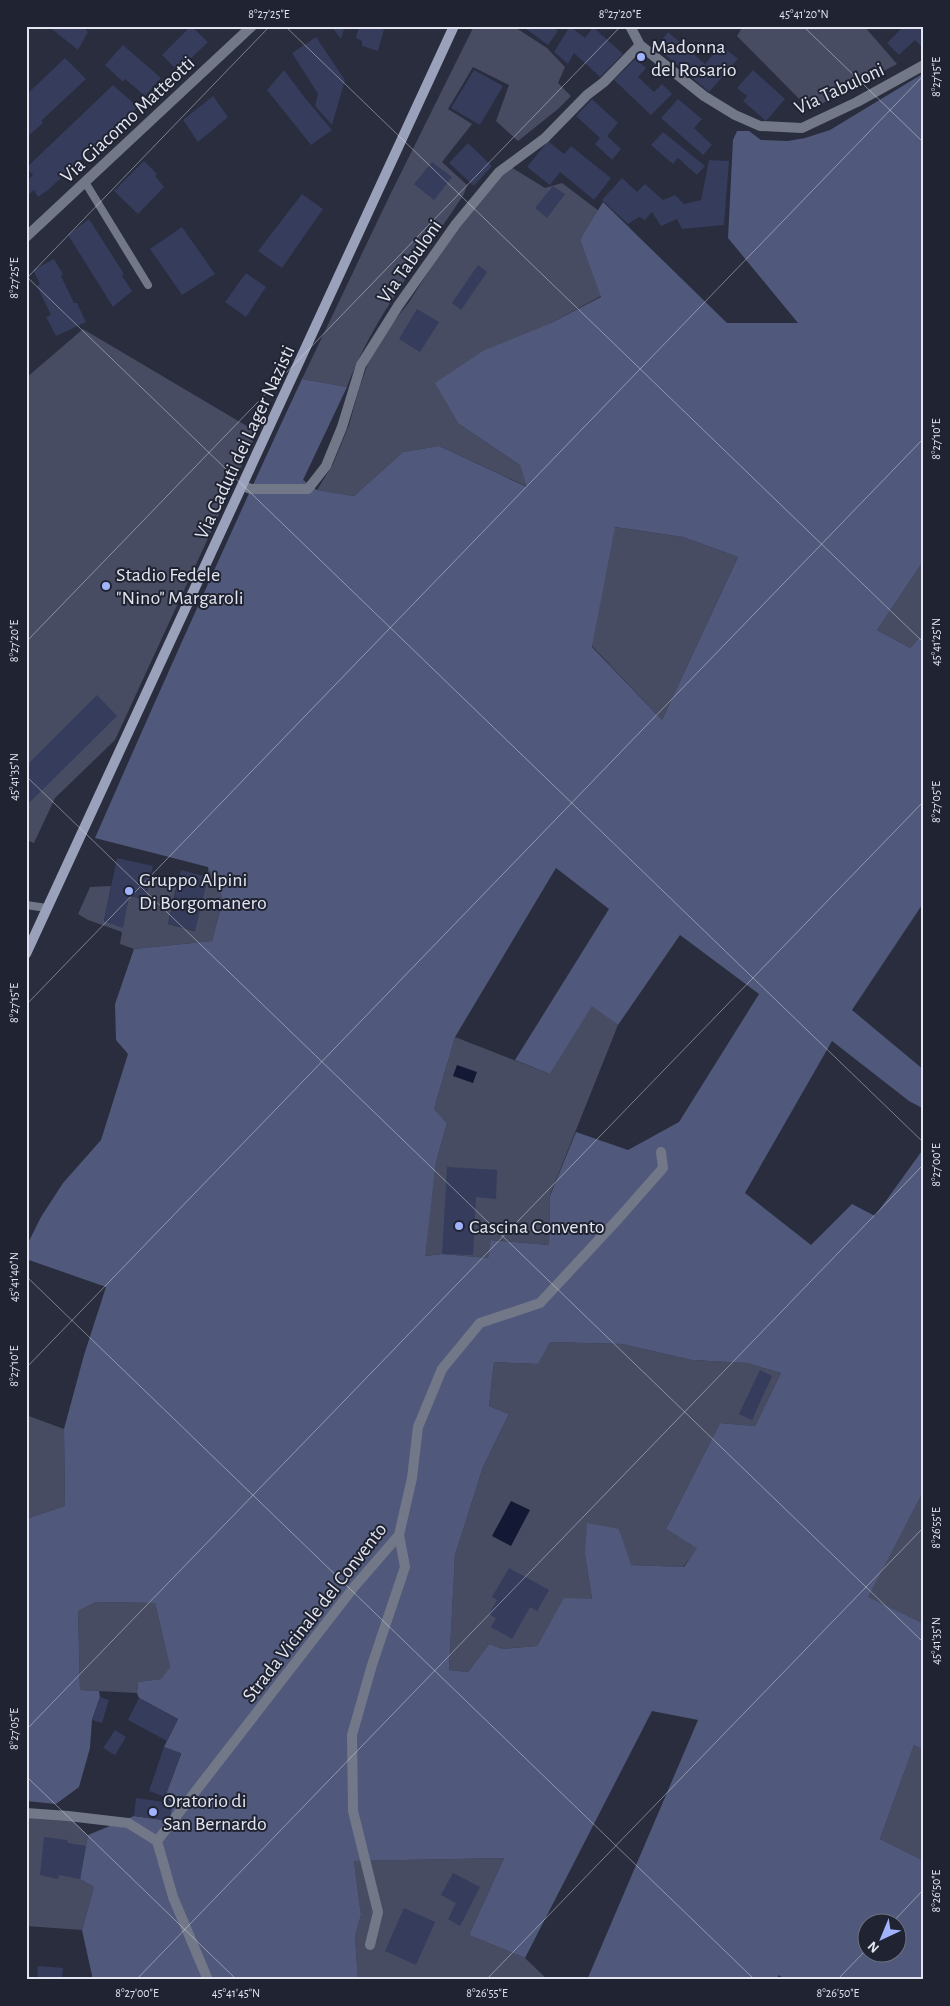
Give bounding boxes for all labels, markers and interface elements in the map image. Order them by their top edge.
text: 8°27'25"E [248,8,290,20]
text: 8°27'20"E [599,8,642,20]
text: 45°41'20"N [779,8,829,20]
place label: Madonna del Rosario [651,37,737,80]
marker: Madonna del Rosario [635,51,647,63]
street label: Via Giacomo Matteotti [57,53,199,187]
text: 8°27'15"E [930,57,942,97]
street label: Via Tabuloni [791,59,887,118]
street label: Via Tabuloni [374,216,446,307]
text: 8°27'25"E [8,257,20,299]
street label: Via Caduti dei Lager Nazisti [191,342,299,543]
text: 8°27'10"E [930,418,942,460]
place label: Stadio Fedele "Nino" Margaroli [116,565,244,608]
marker: Stadio Fedele "Nino" Margaroli [100,580,112,592]
text: 45°41'25"N [930,618,942,666]
text: 8°27'20"E [8,619,20,662]
text: 45°41'35"N [8,753,20,801]
text: 8°27'05"E [930,781,942,823]
place label: Gruppo Alpini Di Borgomanero [139,870,267,913]
marker: Gruppo Alpini Di Borgomanero [123,885,135,897]
text: 8°27'15"E [8,983,20,1023]
text: 8°27'00"E [930,1143,942,1187]
place label: Cascina Convento [469,1217,605,1237]
marker: Cascina Convento [453,1220,465,1232]
text: 45°41'40"N [8,1252,20,1302]
text: 8°27'10"E [8,1345,20,1387]
text: 8°26'55"E [930,1507,942,1549]
street label: Strada Vicinale del Convento [239,1519,391,1706]
text: 45°41'35"N [930,1617,942,1665]
text: 8°27'05"E [8,1708,20,1750]
place label: Oratorio di San Bernardo [163,1791,267,1834]
marker: Oratorio di San Bernardo [147,1806,159,1818]
text: 8°26'50"E [930,1869,942,1912]
north arrow [858,1914,908,1964]
text: N [865,1938,882,1955]
text: 8°27'00"E [115,1987,159,1999]
text: 45°41'45"N [212,1987,260,1999]
text: 8°26'55"E [466,1987,508,1999]
text: 8°26'50"E [817,1987,860,1999]

